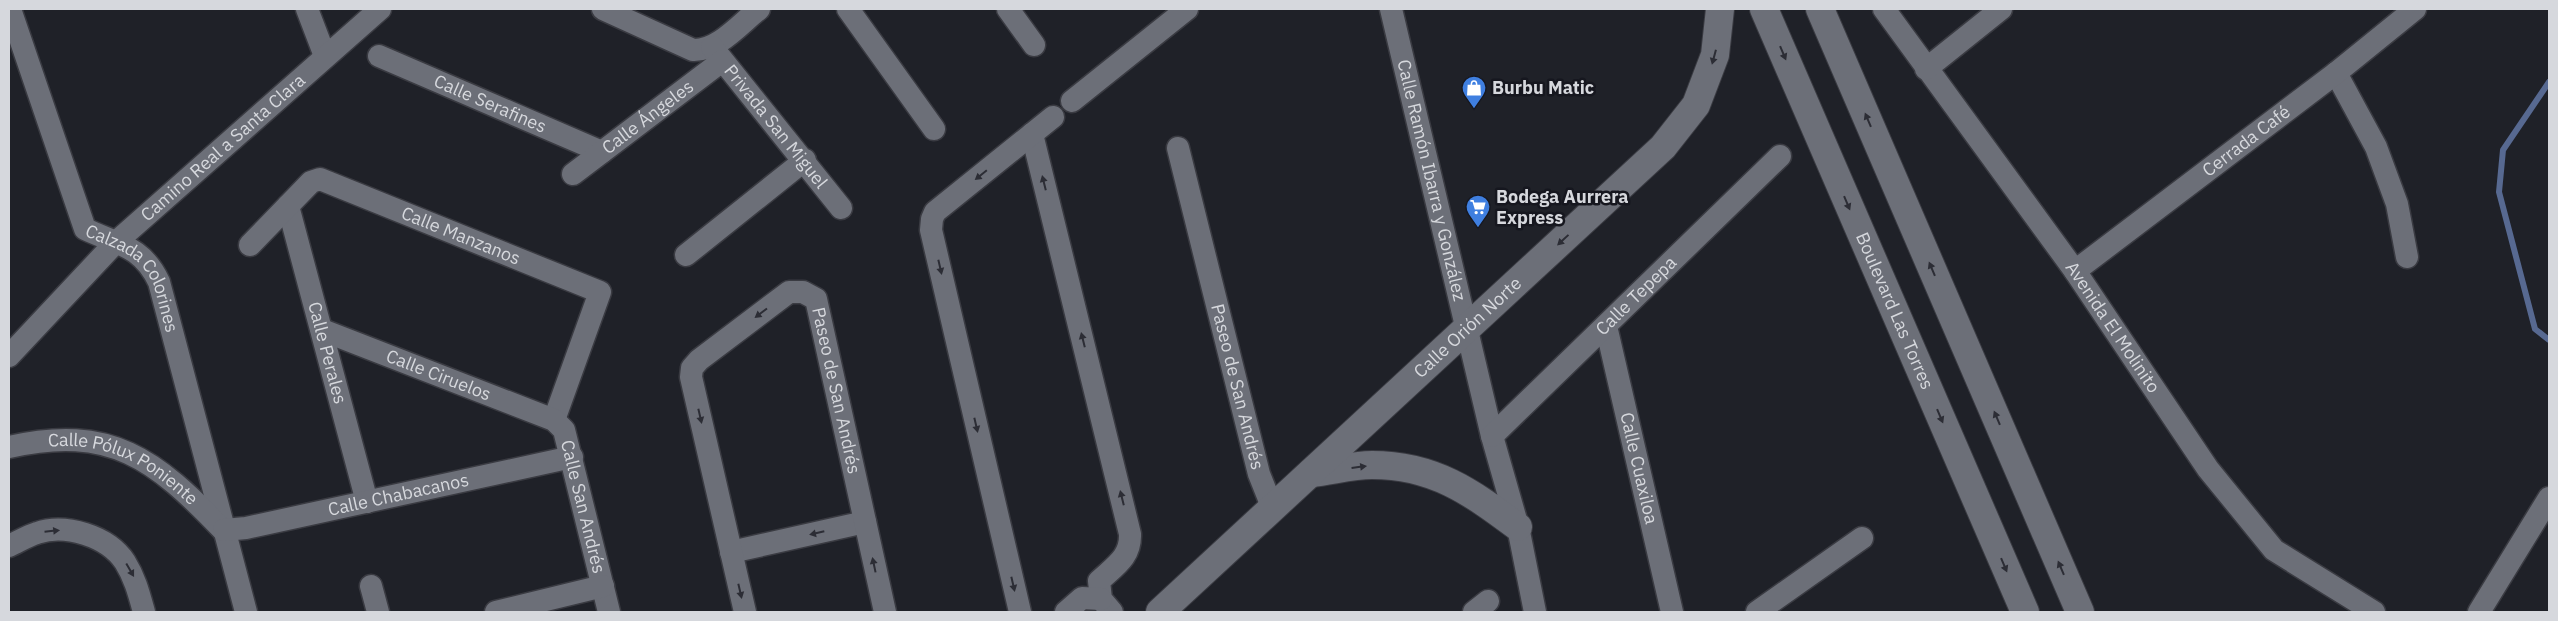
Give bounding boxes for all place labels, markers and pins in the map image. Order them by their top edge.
shop icon: Burbu Matic [1461,75,1487,109]
place label: Burbu Matic [1492,76,1594,99]
place label: Bodega Aurrera Express [1496,185,1629,229]
supermarket icon: Bodega Aurrera Express [1465,194,1491,228]

